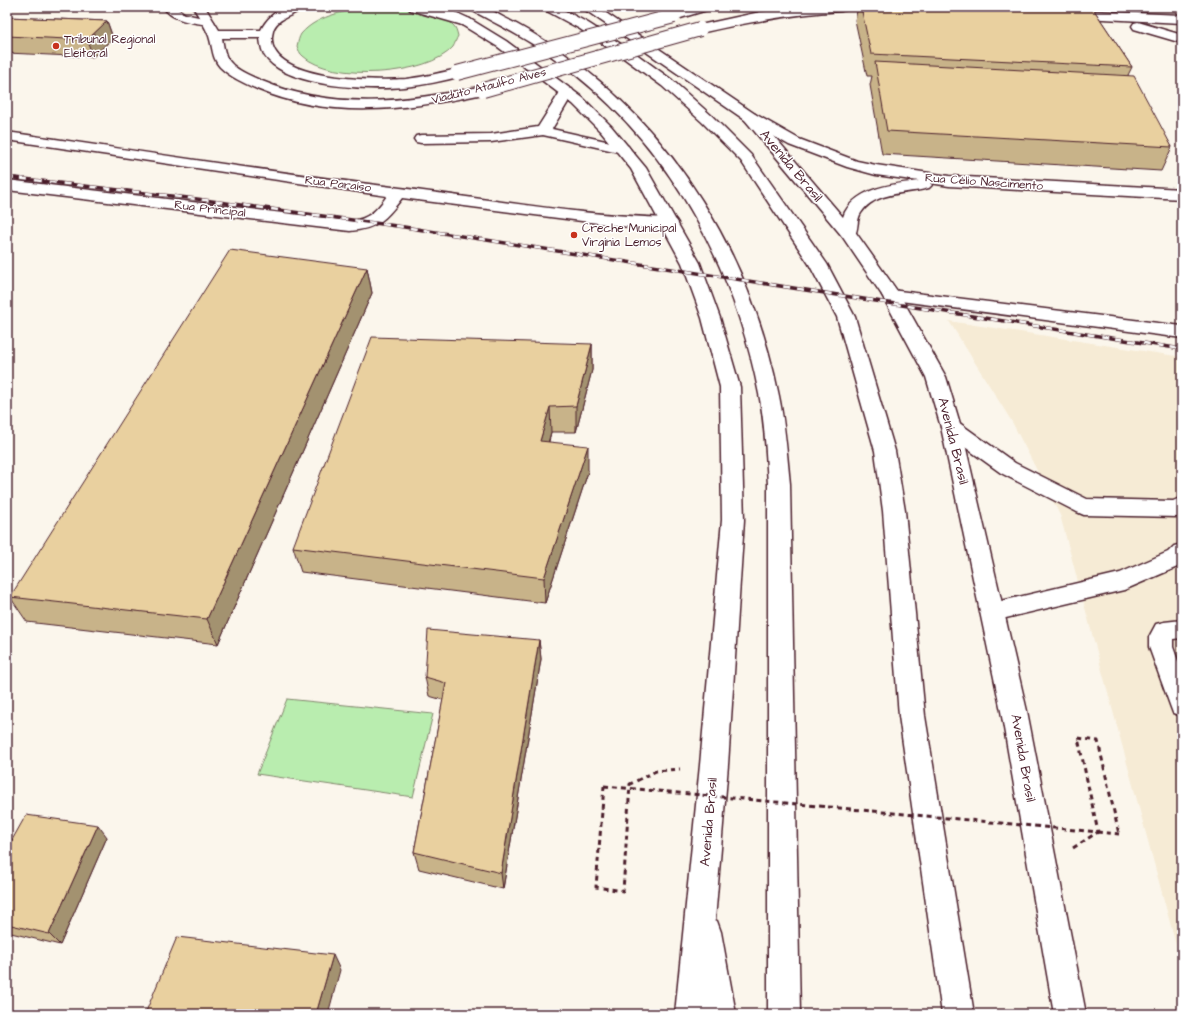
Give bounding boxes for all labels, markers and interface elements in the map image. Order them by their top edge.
place label: Tribunal Regional Eleitoral [64,31,155,62]
marker: Tribunal Regional Eleitoral [51,41,61,51]
street label: Viaduto Ataulfo Alves [430,64,548,108]
street label: Avenida Brasil [755,125,827,207]
street label: Rua Célio Nascimento [924,169,1044,195]
street label: Rua Paraíso [304,172,372,197]
street label: Rua Principal [173,196,247,222]
place label: Creche Municipal Virgínia Lemos [582,220,676,252]
marker: Creche Municipal Virgínia Lemos [569,230,579,240]
street label: Avenida Brasil [933,395,973,487]
street label: Avenida Brasil [1005,712,1041,804]
street label: Avenida Brasil [695,777,723,867]

